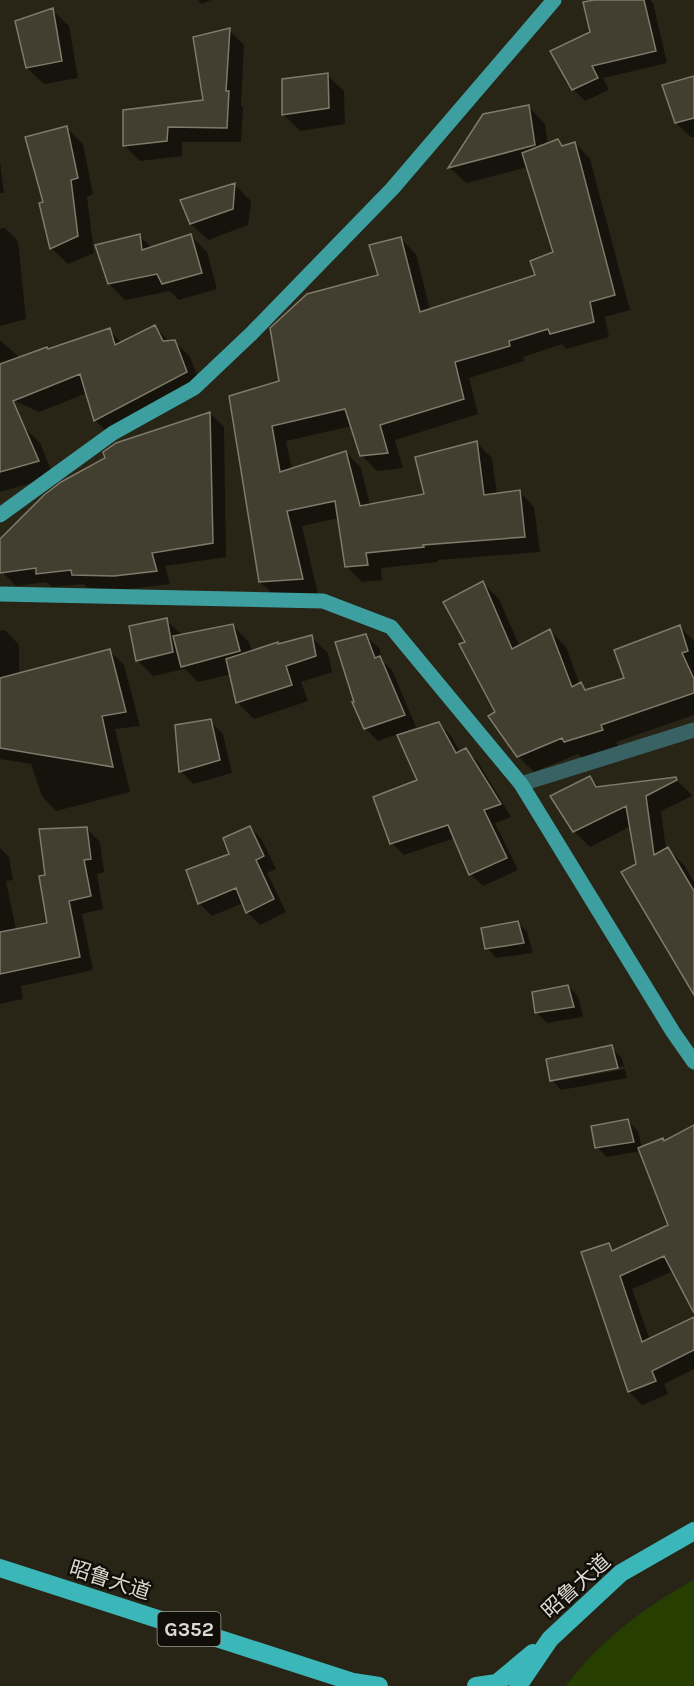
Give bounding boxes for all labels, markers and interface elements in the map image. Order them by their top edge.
street label: 昭鲁大道 [537,1549,615,1623]
street label: 昭鲁大道 [66,1556,154,1604]
road number: G352 [158,1612,220,1646]

